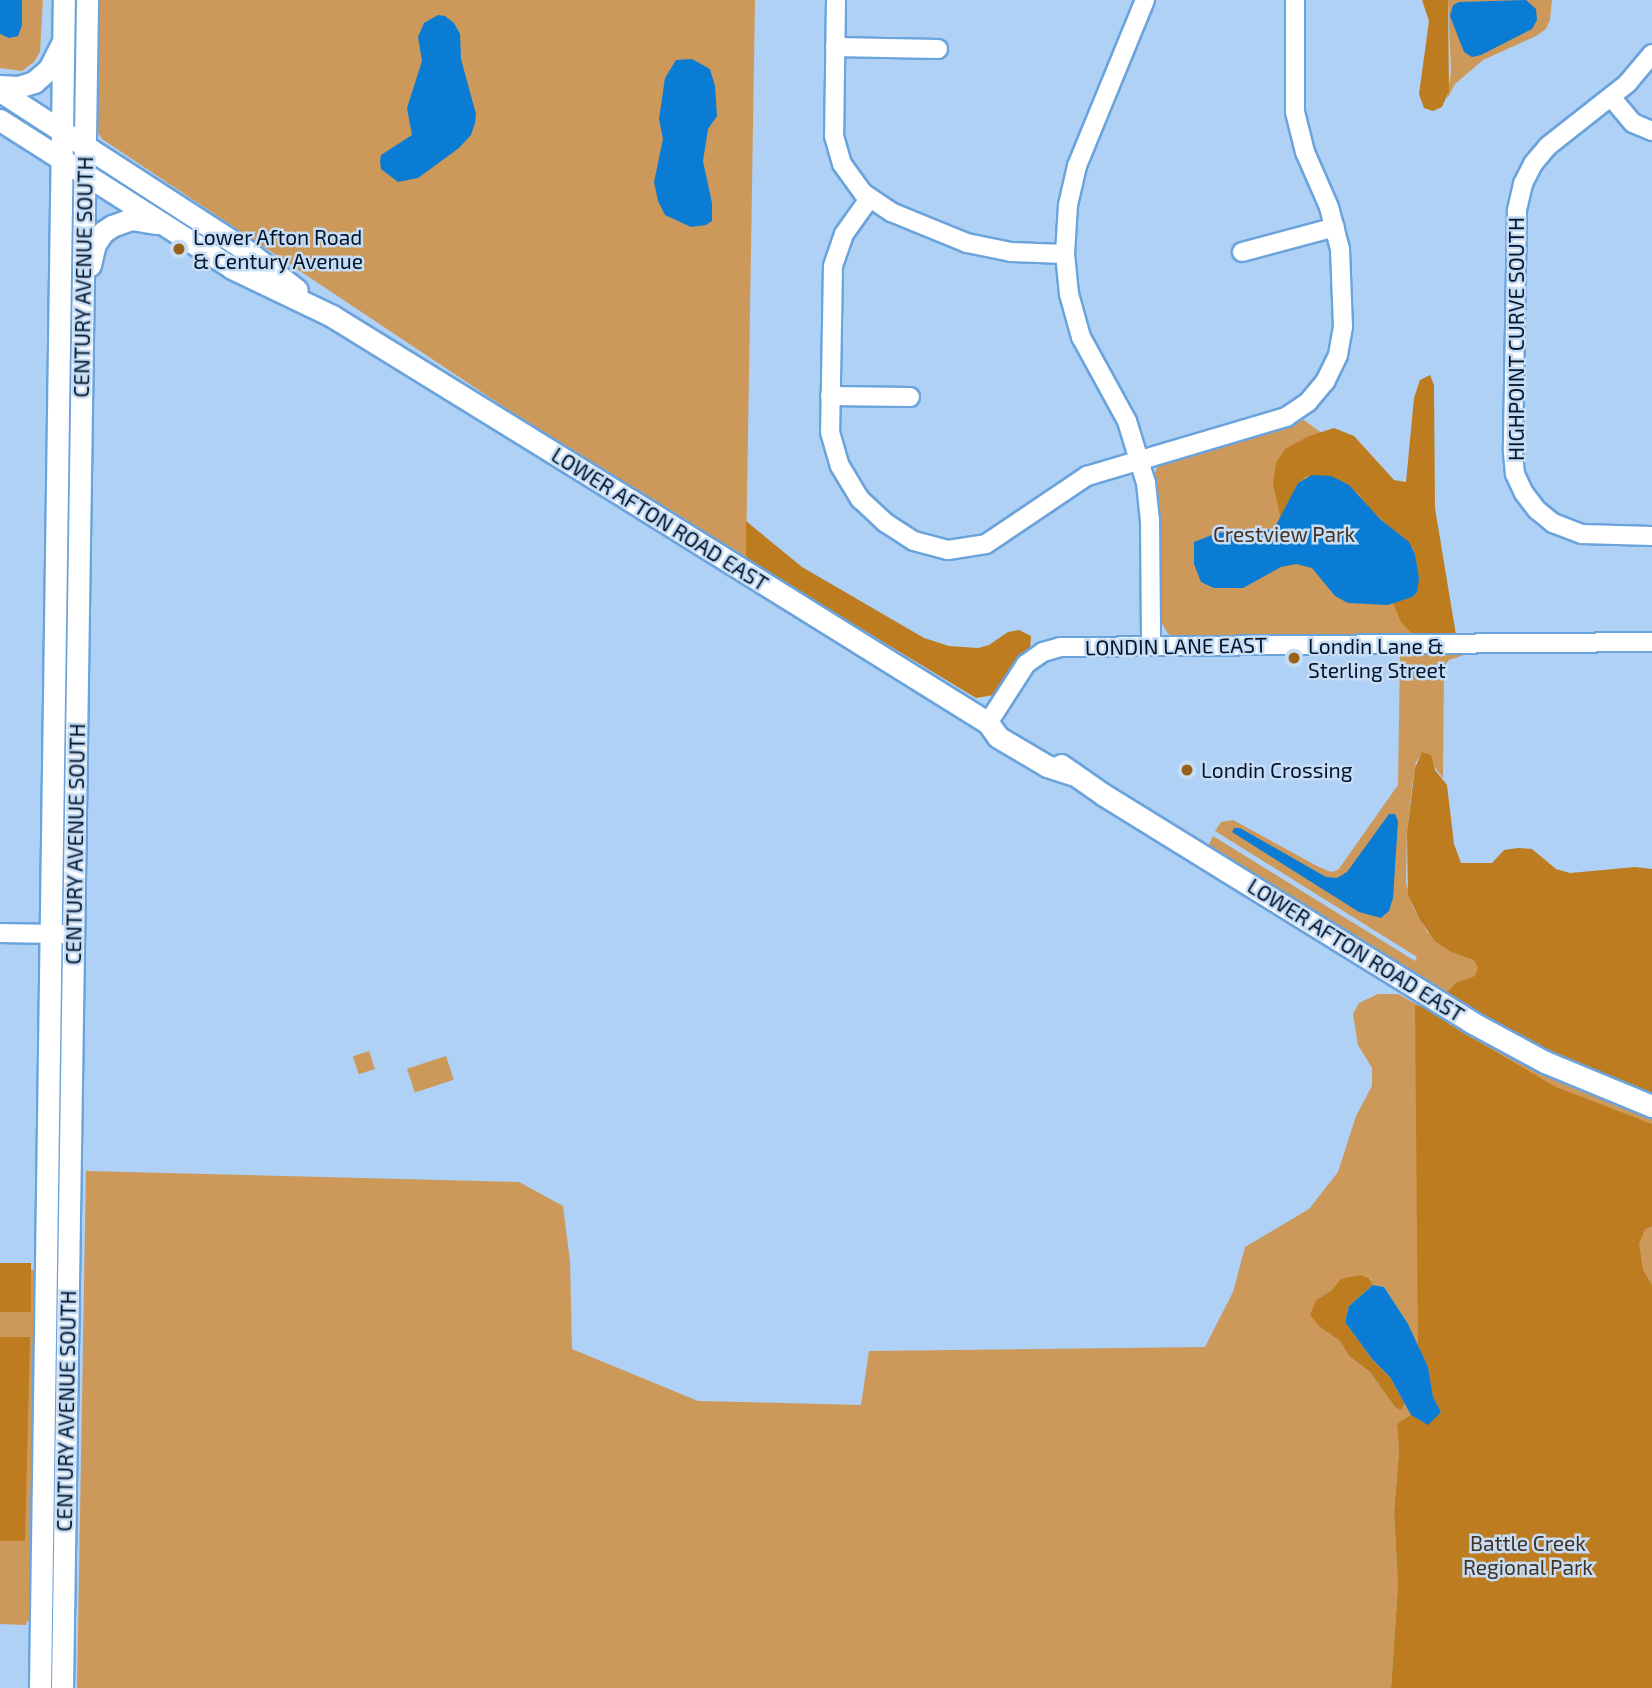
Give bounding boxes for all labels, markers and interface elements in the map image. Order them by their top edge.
street label: CENTURY AVENUE SOUTH [68,156,98,398]
street label: HIGHPOINT CURVE SOUTH [1503,217,1529,461]
place label: Lower Afton Road & Century Avenue [193,224,364,274]
marker: Lower Afton Road & Century Avenue [171,241,187,257]
street label: LOWER AFTON ROAD EAST [547,442,773,596]
park label: Crestview Park [1213,521,1355,547]
street label: LONDIN LANE EAST [1085,632,1267,660]
place label: Londin Lane & Sterling Street [1308,633,1446,683]
marker: Londin Lane & Sterling Street [1286,650,1302,666]
street label: CENTURY AVENUE SOUTH [60,723,90,965]
place label: Londin Crossing [1201,757,1353,783]
marker: Londin Crossing [1179,762,1195,778]
street label: LOWER AFTON ROAD EAST [1243,873,1469,1027]
street label: CENTURY AVENUE SOUTH [51,1290,81,1532]
park label: Battle Creek Regional Park [1463,1530,1593,1580]

